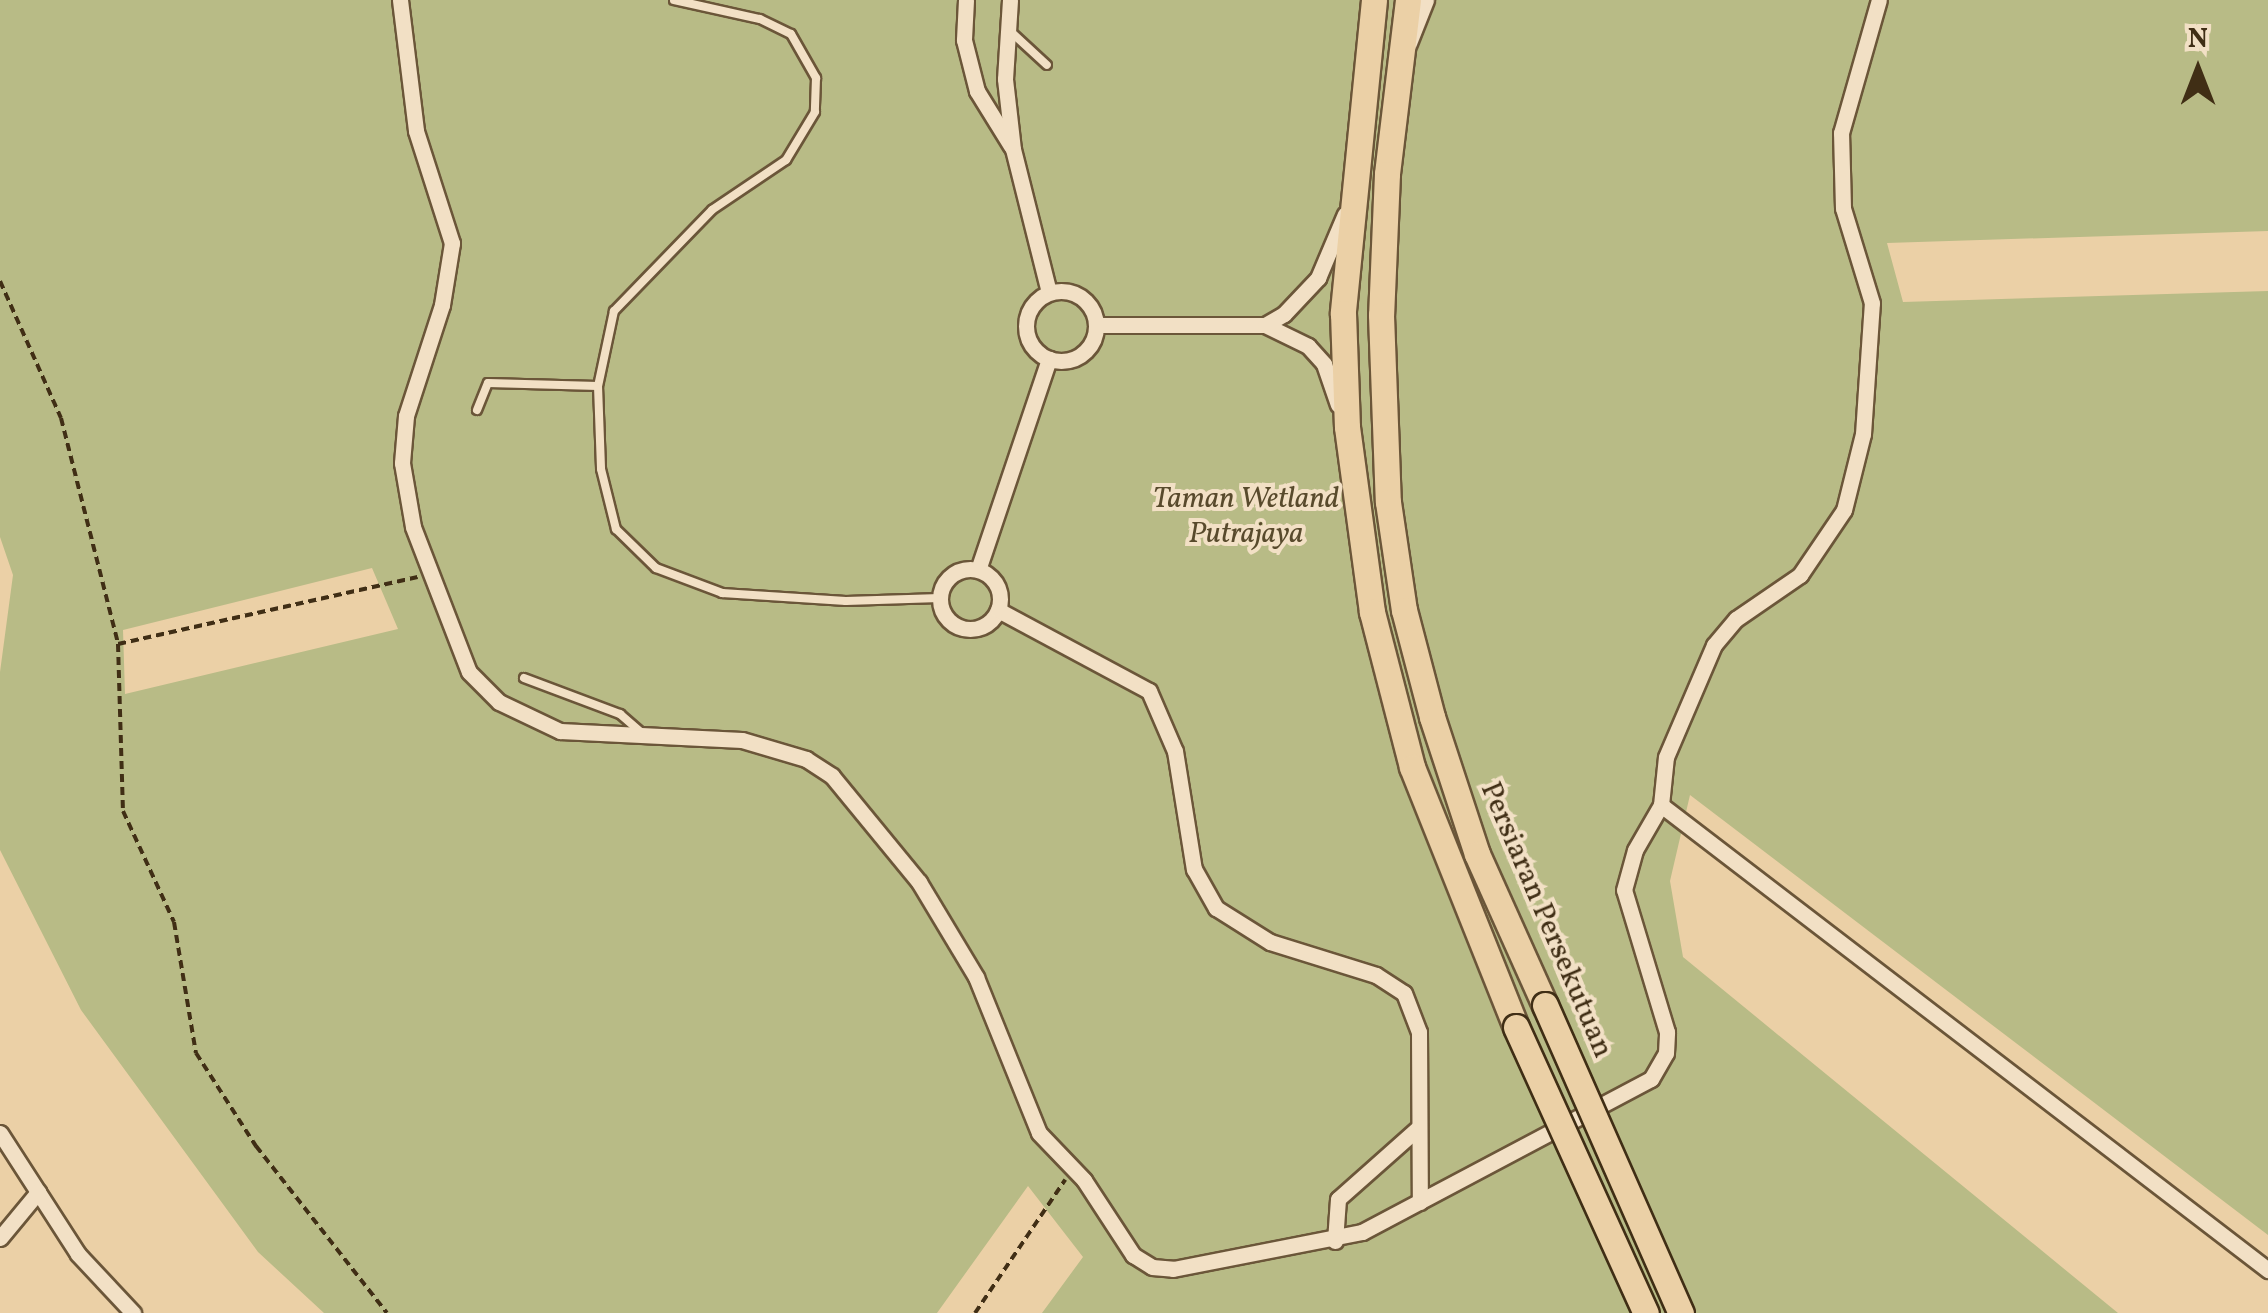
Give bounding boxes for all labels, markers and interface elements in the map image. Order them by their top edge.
north arrow [2148,20,2248,120]
text: N [2188,20,2208,59]
park label: Taman Wetland Putrajaya [1153,481,1339,552]
street label: Persiaran Persekutuan [1472,777,1620,1063]

